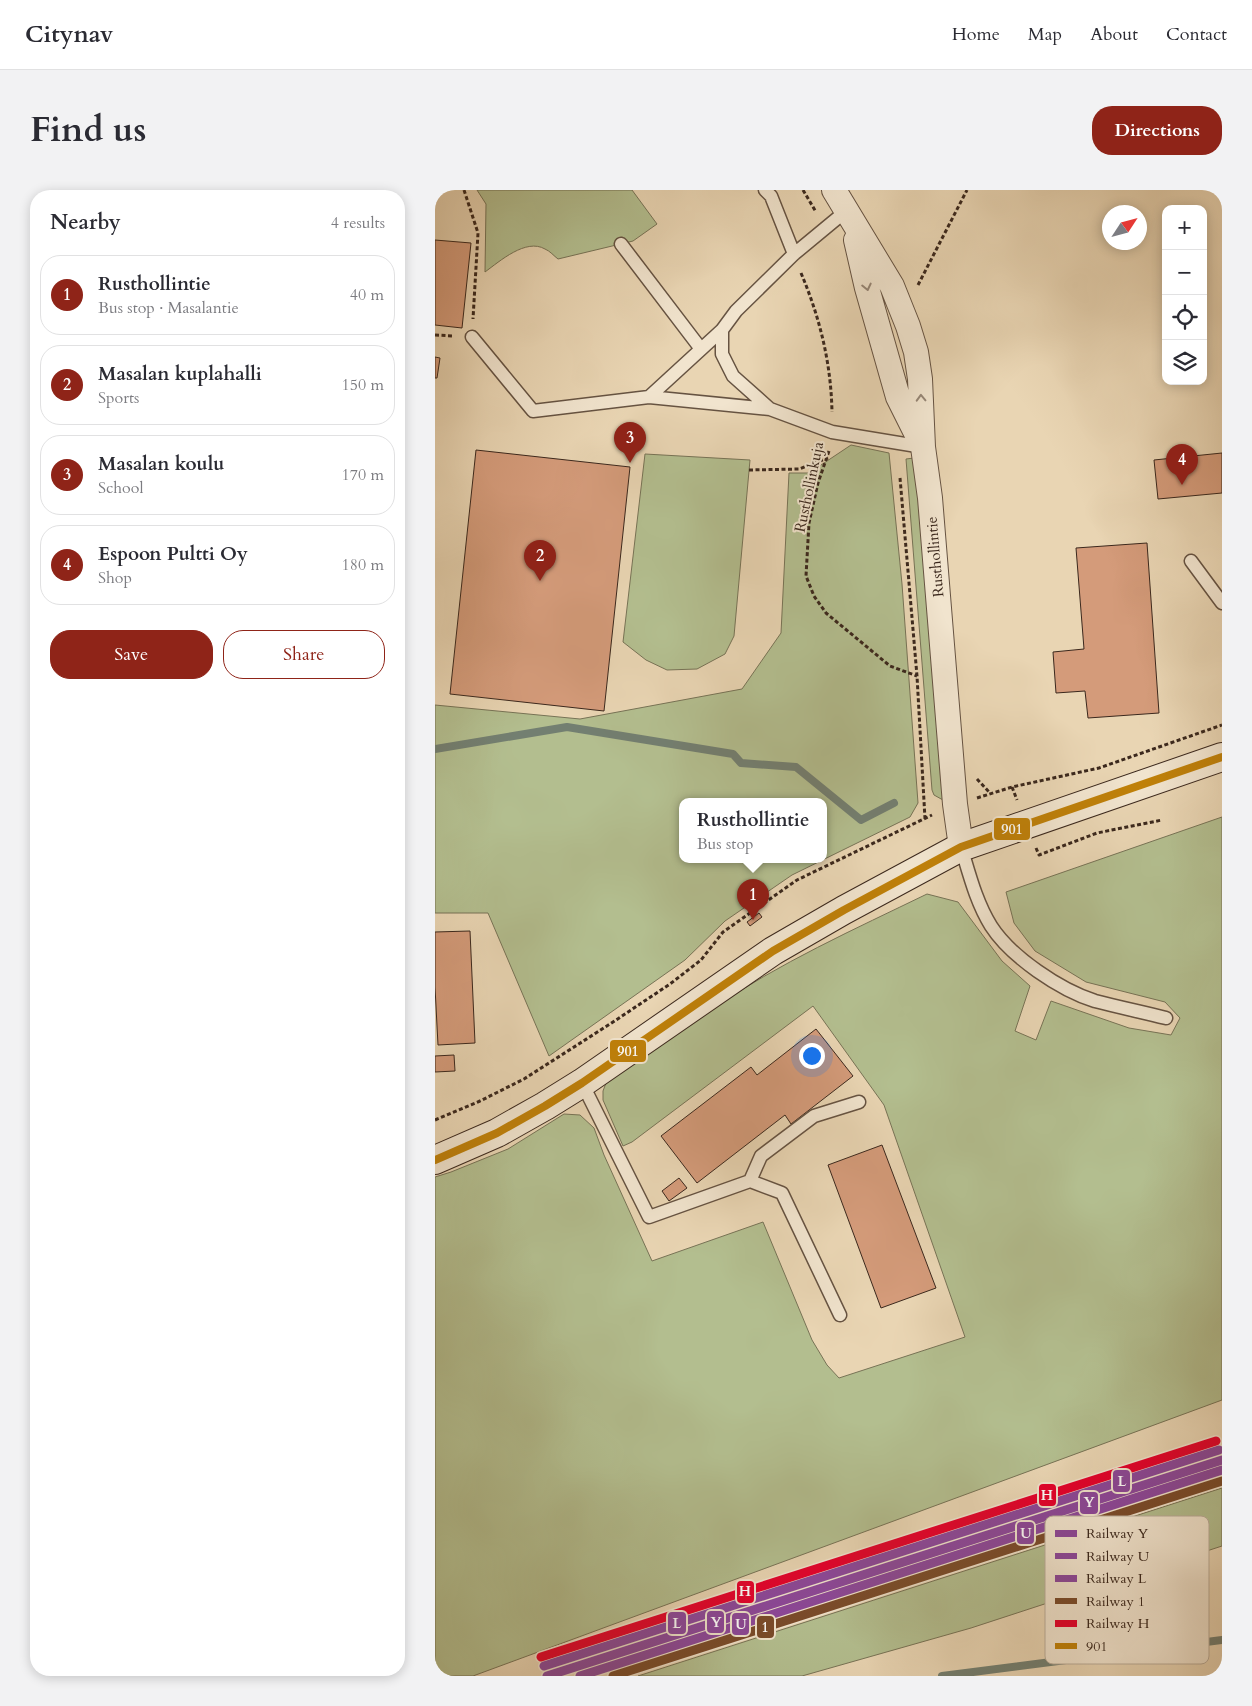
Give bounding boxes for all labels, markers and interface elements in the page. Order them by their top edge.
text: Citynav [25,18,113,51]
text: Home [952,22,1000,47]
text: Map [1028,22,1062,47]
text: About [1090,22,1138,47]
text: Contact [1166,22,1227,47]
text: Find us [30,106,146,154]
button: Directions [1092,106,1222,155]
north arrow [1102,205,1147,250]
map controls [1162,205,1207,385]
button: + [1162,205,1207,250]
text: Nearby [50,208,121,237]
text: 4 results [331,212,385,234]
button: − [1162,250,1207,295]
text: Rusthollintie [98,271,211,297]
one-way arrow [861,282,872,291]
text: 1 [63,284,71,306]
text: 40 m [350,284,384,306]
button: locate [1162,295,1207,340]
text: Bus stop · Masalantie [98,297,239,319]
button: layers [1162,340,1207,385]
text: Masalan kuplahalli [98,361,262,387]
text: 2 [63,374,71,396]
text: 150 m [342,374,384,396]
text: Sports [98,387,139,409]
one-way arrow [916,394,926,402]
pin: 3 [614,422,646,463]
street label: Rusthollinkuja [790,439,828,534]
pin: 4 [1166,444,1198,485]
text: Masalan koulu [98,451,224,477]
text: 3 [63,464,71,486]
text: 170 m [342,464,384,486]
text: School [98,477,143,499]
street label: Rusthollintie [921,516,948,598]
pin: 2 [524,540,556,581]
text: Espoon Pultti Oy [98,541,248,567]
text: 4 [63,554,71,576]
text: 180 m [342,554,384,576]
text: Shop [98,567,132,589]
button: Save [50,630,213,679]
button: Share [223,630,385,679]
popup [679,798,827,863]
text: Rusthollintie [697,807,809,833]
line badge: 901 [993,817,1031,841]
text: 901 [1001,820,1023,839]
text: Bus stop [697,833,754,855]
pin: 1 [737,879,769,920]
line badge: 901 [609,1039,647,1063]
text: 901 [617,1042,639,1061]
your location [799,1043,825,1069]
line badge: L [1112,1469,1131,1493]
text: L [1118,1472,1127,1491]
line badge: H [1038,1483,1057,1507]
text: H [1041,1486,1053,1505]
line badge: Y [1079,1491,1099,1515]
text: Y [1083,1493,1095,1512]
legend [1045,1516,1209,1664]
line badge: U [1016,1521,1035,1545]
text: U [1020,1524,1032,1543]
text: Railway Y [1086,1524,1149,1543]
text: Railway U [1086,1547,1150,1566]
text: Railway L [1086,1569,1147,1588]
line badge: H [736,1580,755,1604]
text: H [739,1582,751,1601]
text: Railway 1 [1086,1592,1145,1611]
line badge: Y [706,1610,725,1634]
line badge: L [667,1611,687,1635]
line badge: U [731,1612,750,1636]
text: Y [710,1613,722,1632]
text: L [673,1614,682,1633]
text: Railway H [1086,1614,1150,1633]
text: U [735,1615,747,1634]
line badge: 1 [756,1615,775,1639]
text: 1 [761,1618,769,1637]
text: 901 [1086,1637,1108,1656]

